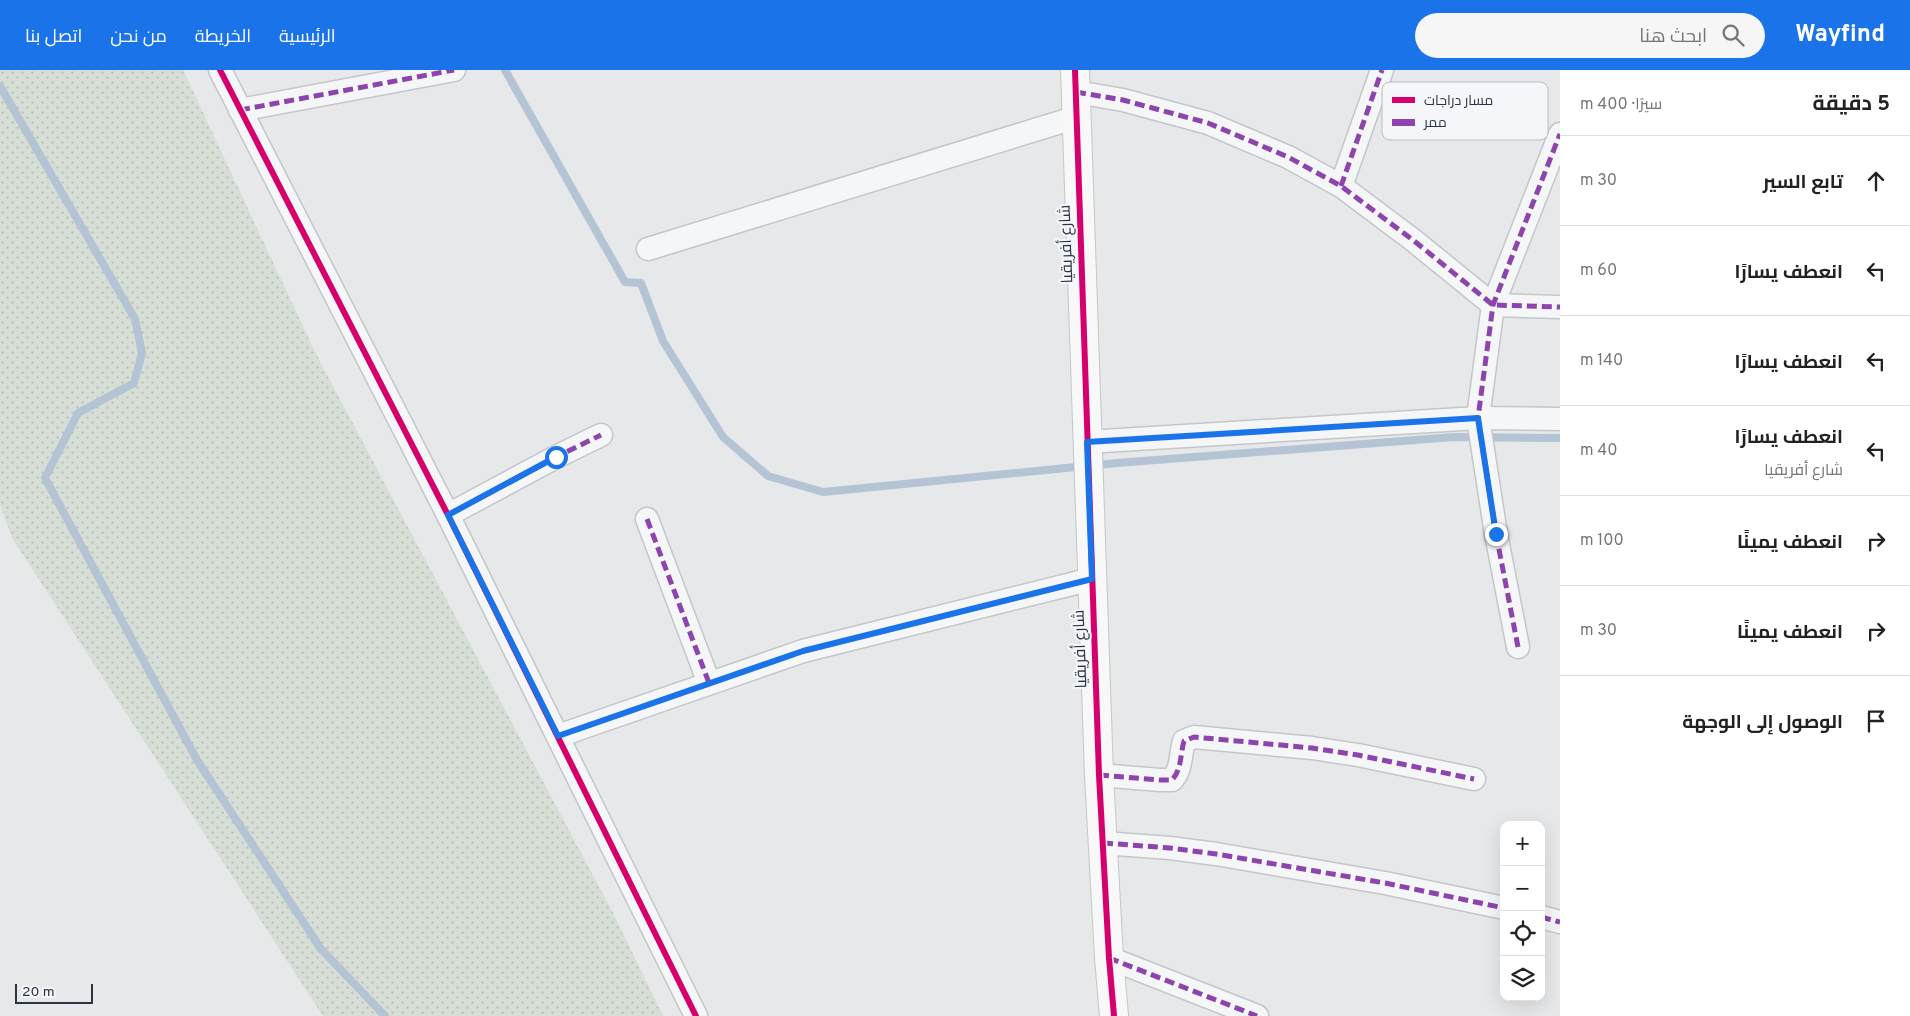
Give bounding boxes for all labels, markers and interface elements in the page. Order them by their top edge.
search box [1415,13,1765,58]
text: Wayfind [1795,20,1885,50]
icon: search [1719,21,1747,49]
text: ابحث هنا [1639,25,1707,49]
text: اتصل بنا [25,26,82,49]
text: من نحن [110,26,167,49]
text: الخريطة [195,26,251,49]
text: الرئيسية [279,26,336,49]
legend [1382,82,1548,140]
text: 5 دقيقة [1813,91,1890,118]
text: مسار دراجات [1424,93,1493,110]
text: سيرًا · 400 m [1580,95,1662,115]
text: ممر [1423,115,1447,132]
icon: ahead [1862,167,1890,195]
text: 30 m [1580,171,1617,191]
text: تابع السير [1763,171,1843,195]
street label: شارع أفريقيا [1055,204,1078,284]
icon: left [1862,257,1890,285]
text: 60 m [1580,261,1617,281]
text: انعطف يسارًا [1735,261,1843,285]
icon: left [1862,347,1890,375]
text: 140 m [1580,351,1623,371]
text: انعطف يسارًا [1735,351,1843,375]
text: انعطف يسارًا [1735,426,1843,450]
icon: left [1862,437,1890,465]
text: 40 m [1580,441,1618,461]
route start [545,446,568,469]
text: شارع أفريقيا [1764,461,1843,481]
route end [1485,523,1508,546]
icon: right [1862,527,1890,555]
text: 100 m [1580,531,1624,551]
text: انعطف يمينًا [1737,531,1843,555]
street label: شارع أفريقيا [1069,609,1092,689]
icon: right [1862,617,1890,645]
text: 30 m [1580,621,1617,641]
text: انعطف يمينًا [1737,621,1843,645]
icon: arrive [1862,707,1890,735]
text: الوصول إلى الوجهة [1682,711,1843,735]
map controls [1500,821,1545,1001]
button: + [1500,821,1545,866]
button: − [1500,866,1545,911]
button: locate [1500,911,1545,956]
button: layers [1500,956,1545,1001]
scale bar [15,981,92,1004]
text: 20 m [22,984,55,1001]

